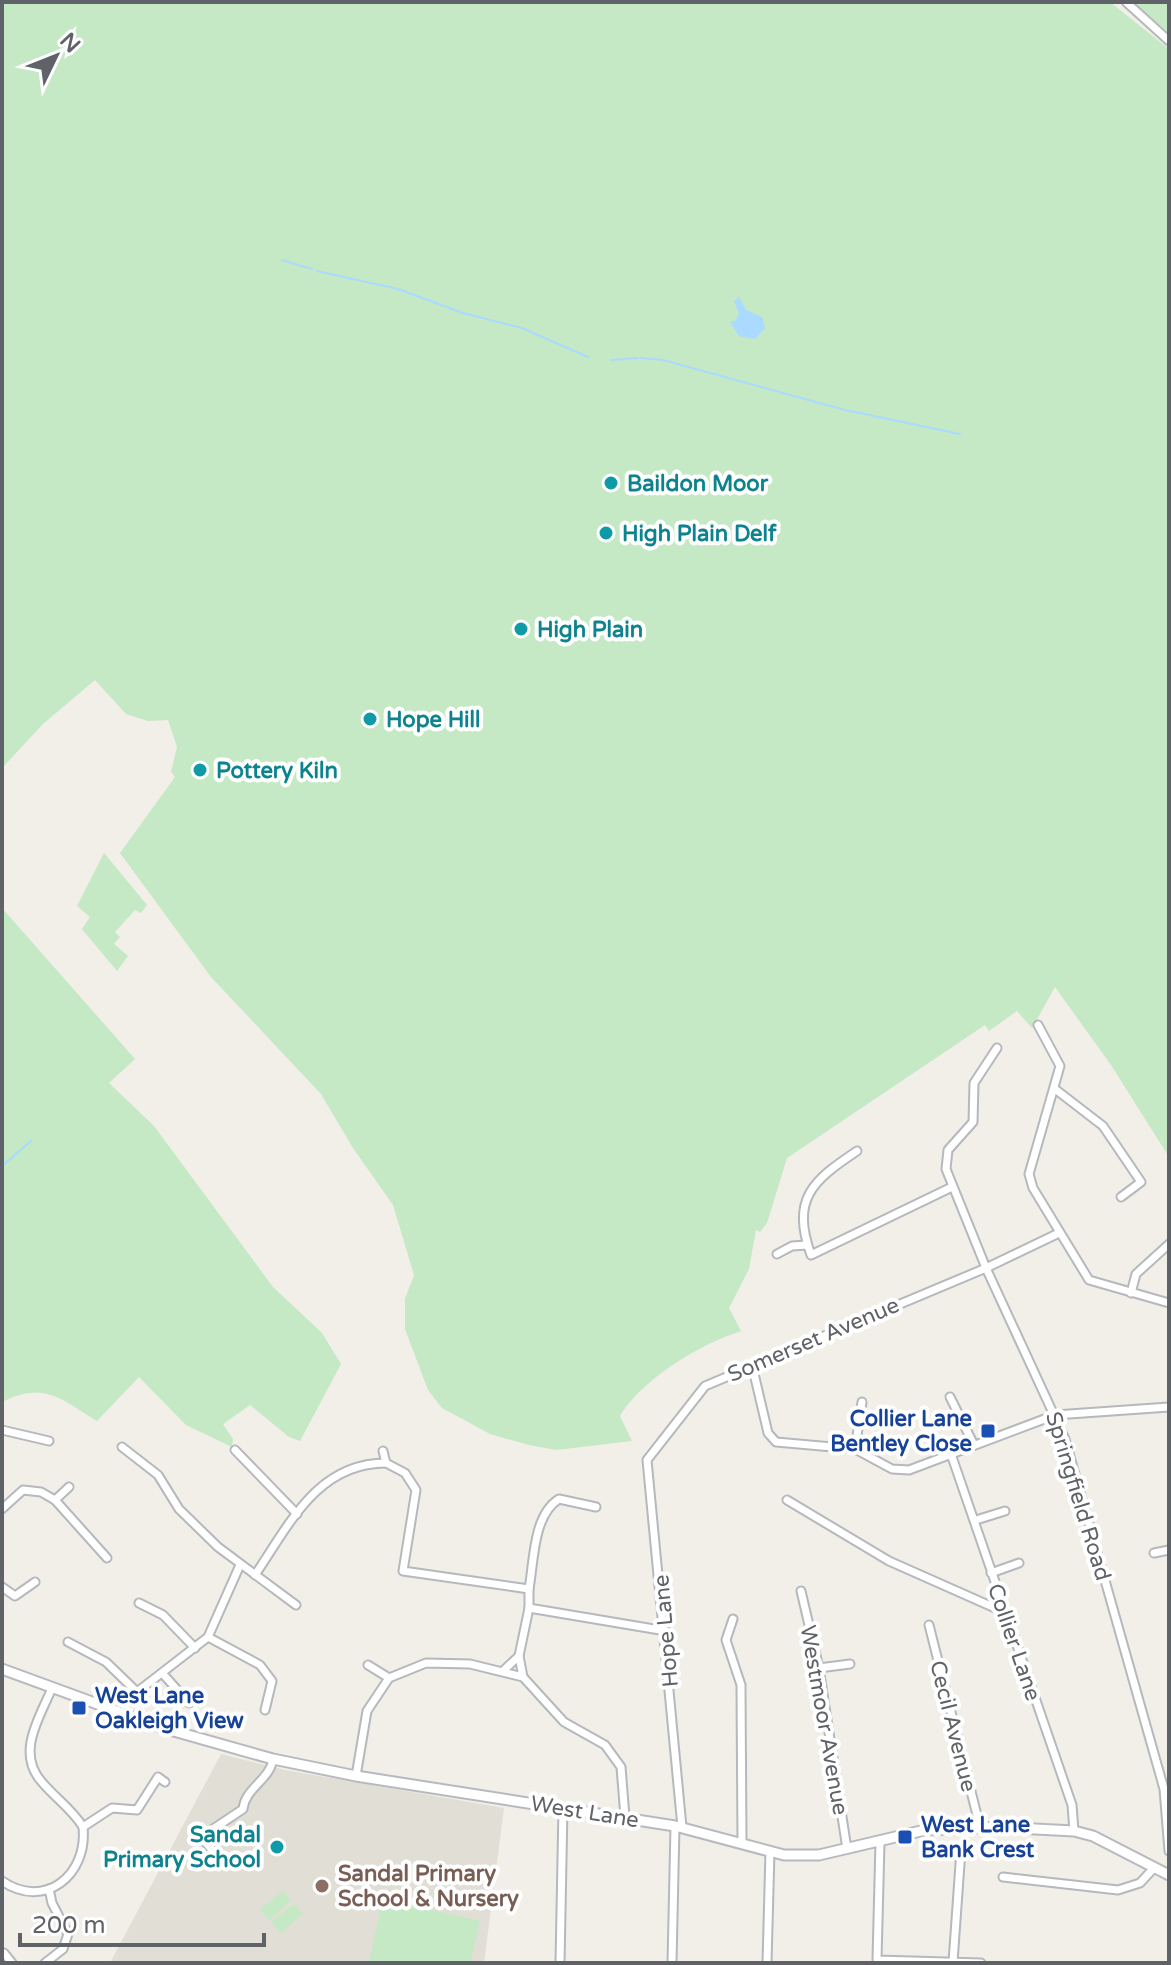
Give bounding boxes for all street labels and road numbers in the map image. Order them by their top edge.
street label: Somerset Avenue [724,1292,903,1388]
street label: Springfield Road [1040,1409,1116,1584]
street label: Hope Lane [648,1574,684,1688]
street label: Collier Lane [982,1580,1046,1704]
street label: Westmoor Avenue [795,1623,854,1817]
street label: Cecil Avenue [924,1658,982,1795]
street label: West Lane [529,1791,641,1833]

